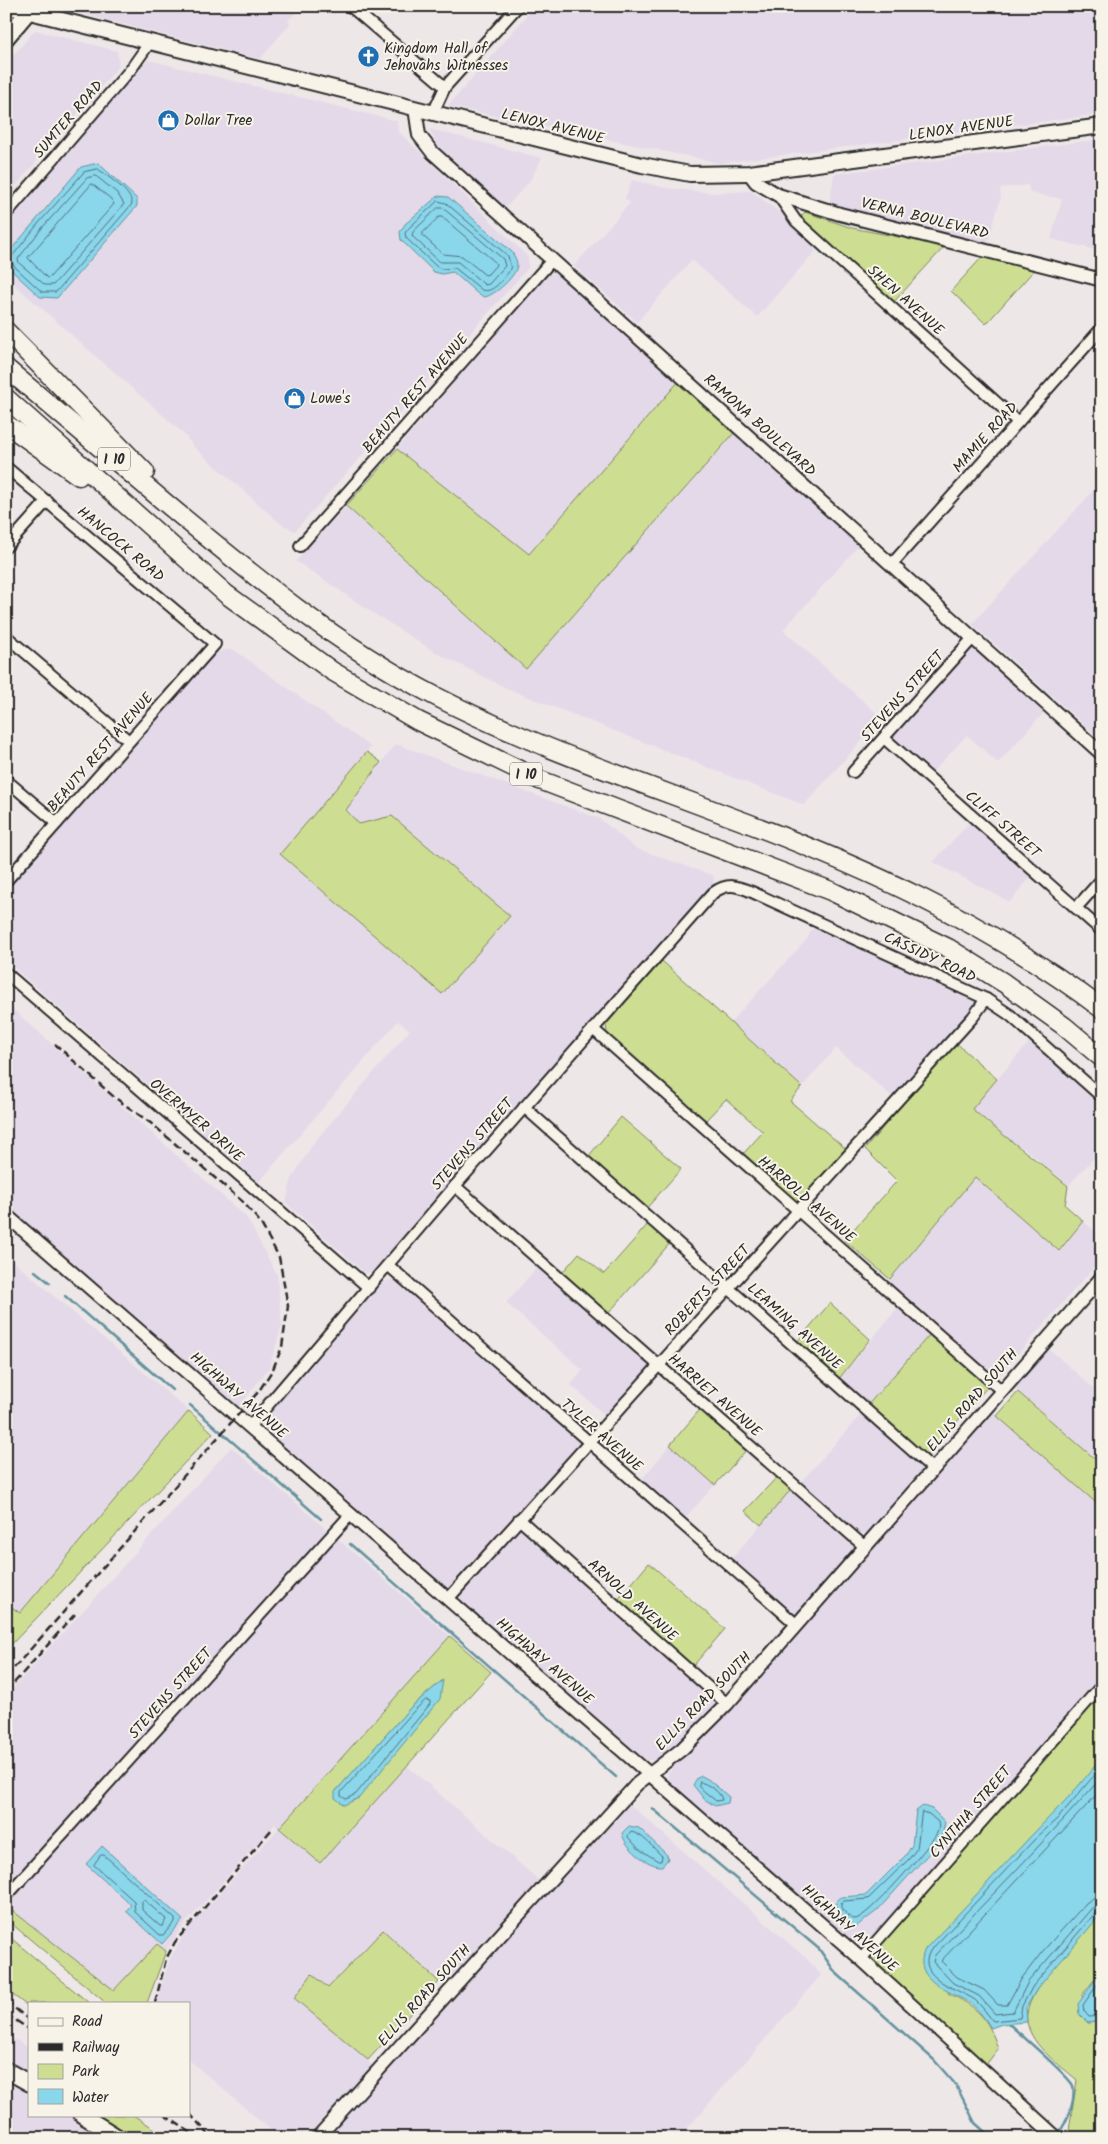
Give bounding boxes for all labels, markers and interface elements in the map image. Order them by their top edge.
place label: Kingdom Hall of Jehovahs Witnesses [384,37,509,78]
church icon: Kingdom Hall of Jehovahs Witnesses [356,45,380,69]
street label: SUMTER ROAD [28,75,110,164]
street label: LENOX AVENUE [499,103,608,152]
shop icon: Dollar Tree [156,108,180,132]
place label: Dollar Tree [184,109,253,133]
street label: LENOX AVENUE [907,110,1016,148]
street label: VERNA BOULEVARD [858,191,992,247]
street label: SHEN AVENUE [861,259,950,343]
street label: BEAUTY REST AVENUE [357,327,476,459]
street label: RAMONA BOULEVARD [698,369,821,483]
shop icon: Lowe's [282,386,306,410]
place label: Lowe's [310,387,351,411]
street label: MAMIE ROAD [947,396,1025,479]
road number: I 10 [98,448,130,470]
street label: HANCOCK ROAD [71,501,170,589]
street label: STEVENS STREET [855,644,952,748]
street label: BEAUTY REST AVENUE [42,686,161,818]
road number: I 10 [510,762,542,786]
street label: CLIFF STREET [959,785,1047,866]
street label: CASSIDY ROAD [879,926,980,990]
street label: OVERMYER DRIVE [144,1073,250,1170]
street label: STEVENS STREET [426,1092,521,1196]
street label: HARROLD AVENUE [752,1150,862,1250]
street label: ROBERTS STREET [659,1238,758,1342]
street label: LEAMING AVENUE [741,1277,848,1377]
street label: ELLIS ROAD SOUTH [921,1343,1025,1458]
street label: HIGHWAY AVENUE [184,1346,294,1446]
street label: HARRIET AVENUE [662,1348,768,1444]
street label: TYLER AVENUE [555,1393,649,1479]
street label: ARNOLD AVENUE [582,1553,684,1649]
street label: HIGHWAY AVENUE [490,1612,600,1712]
street label: STEVENS STREET [123,1641,220,1745]
street label: ELLIS ROAD SOUTH [650,1646,758,1757]
street label: CYNTHIA STREET [924,1760,1019,1864]
street label: HIGHWAY AVENUE [796,1879,904,1980]
street label: ELLIS ROAD SOUTH [372,1939,477,2052]
legend [28,2002,190,2116]
text: Road [72,2010,103,2034]
text: Railway [72,2036,120,2060]
text: Park [72,2060,100,2084]
text: Water [72,2086,109,2110]

